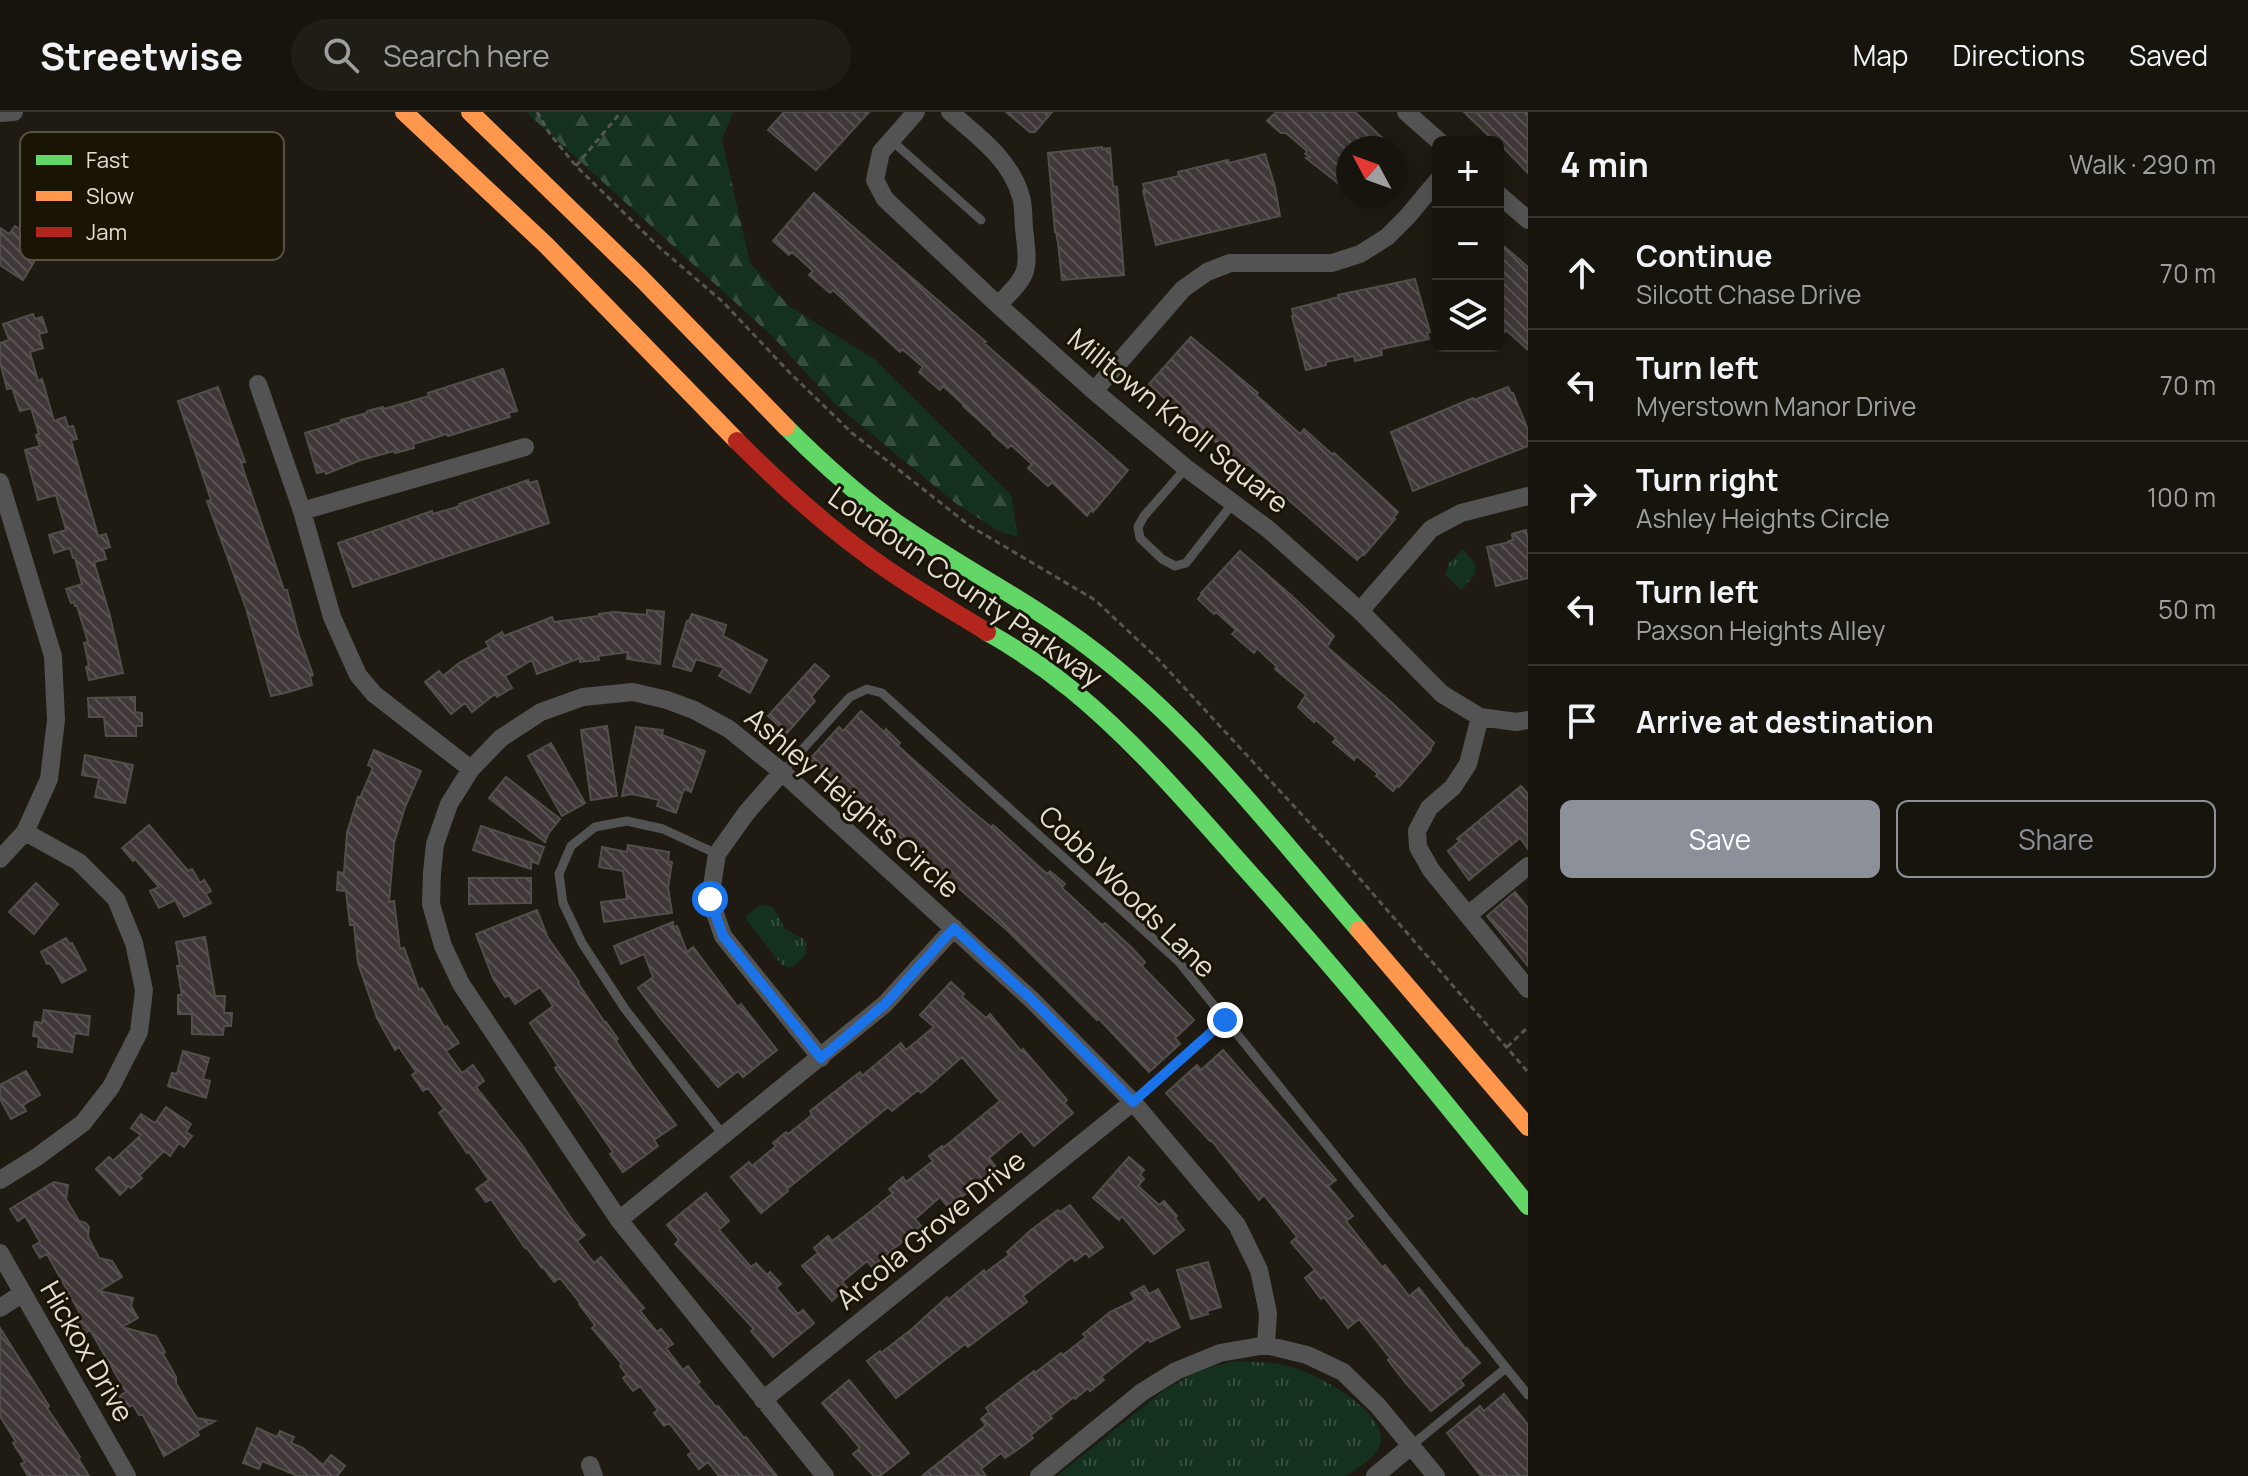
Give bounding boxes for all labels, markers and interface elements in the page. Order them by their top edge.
search box [291,19,851,91]
text: Streetwise [40,29,243,81]
icon: search [319,33,363,77]
text: Search here [383,35,550,76]
text: Map [1853,36,1908,74]
text: Directions [1952,36,2085,74]
text: Saved [2129,36,2208,74]
legend [20,132,284,260]
north arrow [1336,136,1408,208]
map controls [1432,136,1504,352]
button: + [1432,136,1504,208]
text: 4 min [1560,141,1649,187]
text: Fast [86,145,129,175]
text: Walk · 290 m [2069,146,2216,182]
text: Slow [86,181,134,211]
button: − [1432,208,1504,280]
text: Jam [86,217,127,247]
text: Continue [1636,235,1772,276]
icon: ahead [1560,251,1604,295]
text: 70 m [2160,255,2216,291]
text: Silcott Chase Drive [1636,276,1861,312]
button: layers [1432,280,1504,352]
street label: Milltown Knoll Square [1061,319,1297,521]
text: Turn left [1636,347,1759,388]
icon: left [1560,363,1604,407]
text: 70 m [2160,367,2216,403]
text: Myerstown Manor Drive [1636,388,1917,424]
text: Turn right [1636,459,1779,500]
icon: right [1560,475,1604,519]
street label: Loudoun County Parkway [821,477,1111,695]
text: 100 m [2147,479,2216,515]
text: Ashley Heights Circle [1636,500,1890,536]
text: Turn left [1636,571,1759,612]
icon: left [1560,587,1604,631]
text: 50 m [2158,591,2216,627]
text: Paxson Heights Alley [1636,612,1885,648]
street label: Ashley Heights Circle [737,698,969,906]
icon: arrive [1560,699,1604,743]
text: Arrive at destination [1636,701,1934,742]
street label: Cobb Woods Lane [1031,797,1225,985]
button: Save [1560,800,1880,878]
button: Share [1896,800,2216,878]
route start [692,881,728,917]
route end [1207,1002,1243,1038]
street label: Arcola Grove Drive [827,1141,1033,1317]
street label: Hickox Drive [32,1274,144,1428]

